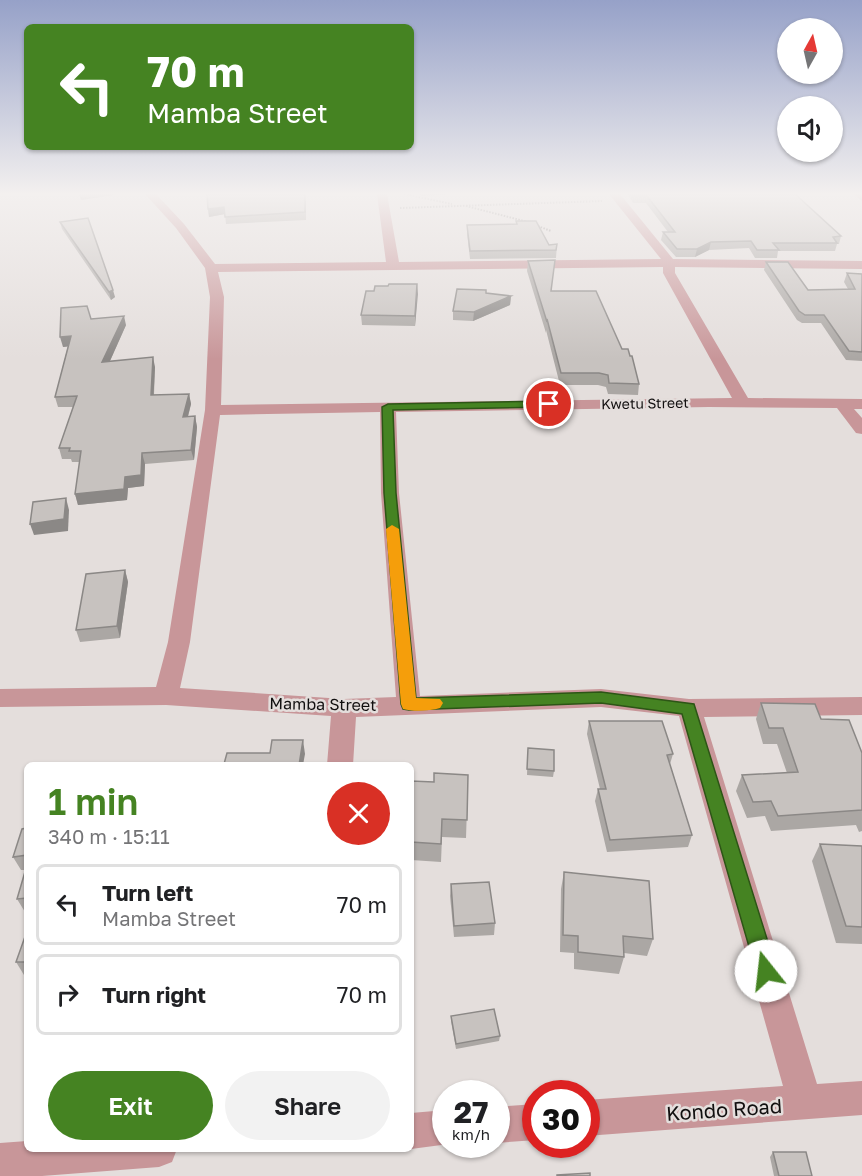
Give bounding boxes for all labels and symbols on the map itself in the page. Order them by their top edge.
north arrow [777,18,843,84]
pin [523,378,574,429]
street label: Kwetu Street [601,394,689,412]
street label: Mamba Street [269,693,377,715]
position arrow [734,939,798,1003]
speed limit sign: 30 [522,1080,600,1158]
street label: Kondo Road [665,1093,783,1125]

